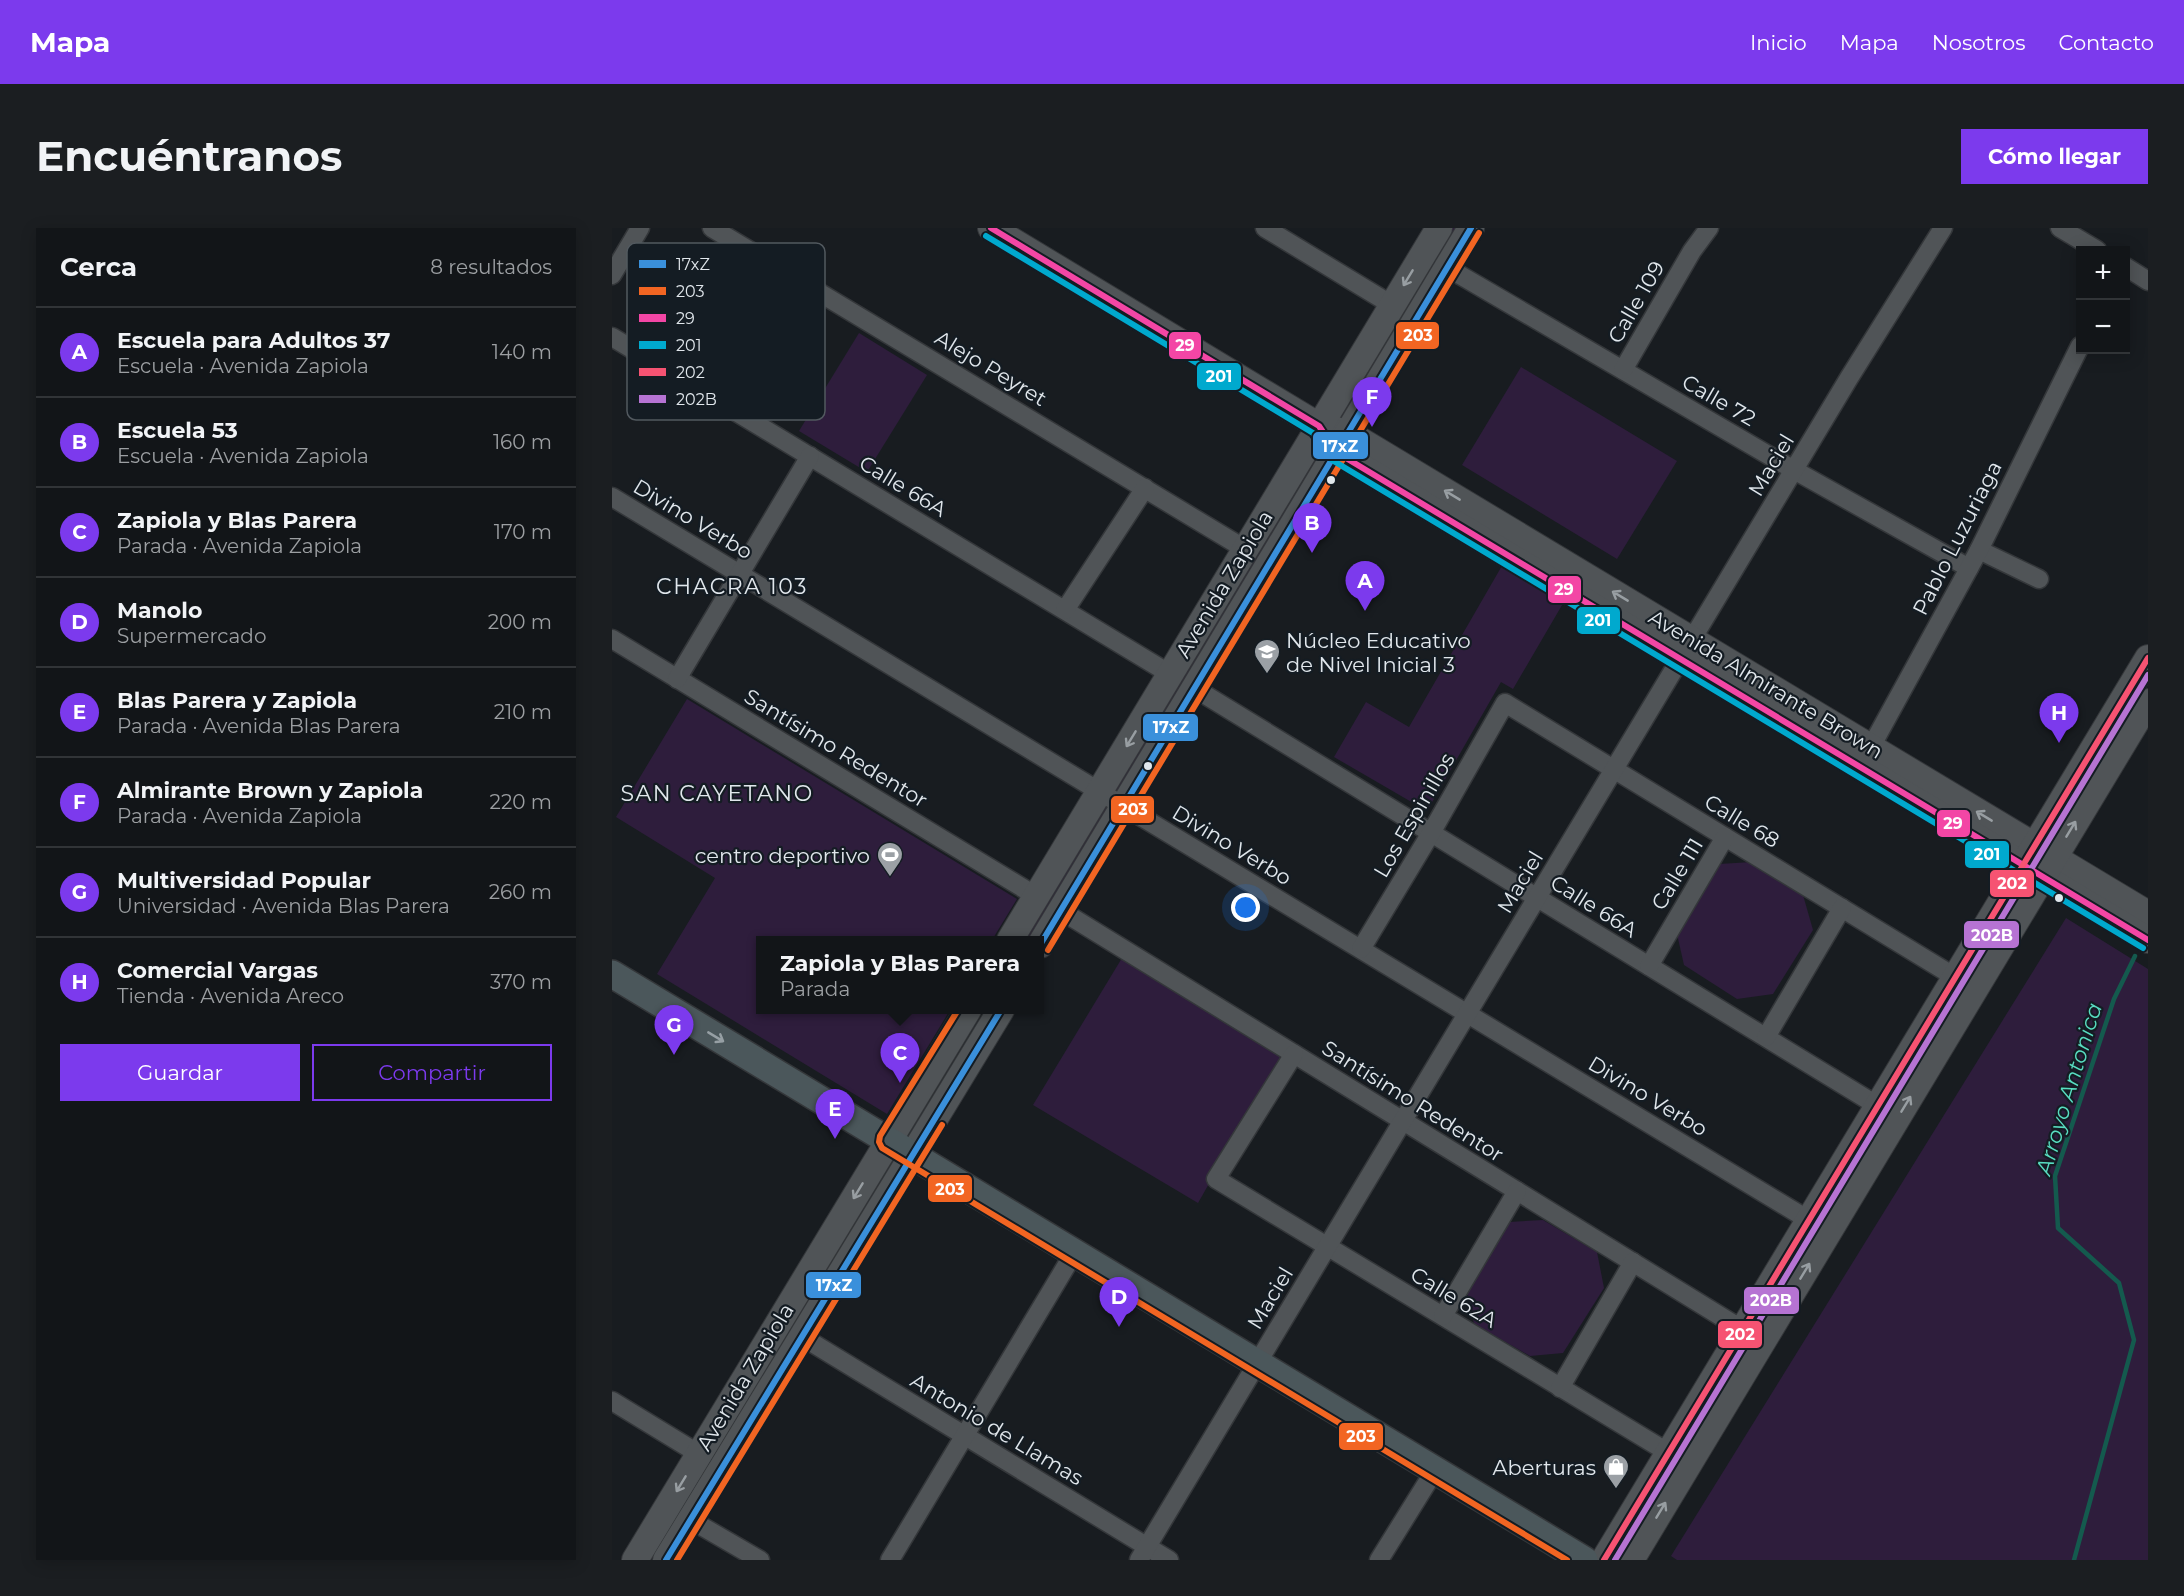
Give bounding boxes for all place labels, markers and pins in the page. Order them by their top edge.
pin: F [1352,378,1392,427]
unlabelled marker [1325,474,1337,486]
pin: B [1292,504,1332,553]
pin: A [1346,562,1384,611]
place label: Núcleo Educativo de Nivel Inicial 3 [1286,628,1471,677]
school or university icon: Núcleo Educativo de Nivel Inicial 3 [1252,637,1282,675]
pin: H [2040,694,2078,743]
unlabelled marker [1142,760,1154,772]
sports icon: centro deportivo [875,840,905,878]
place label: centro deportivo [695,843,870,868]
unlabelled marker [2053,892,2065,904]
pin: G [654,1006,694,1055]
pin: C [880,1034,920,1083]
pin: E [816,1090,854,1139]
pin: D [1100,1278,1138,1327]
shop icon: Aberturas [1601,1452,1631,1490]
place label: Aberturas [1492,1455,1596,1480]

